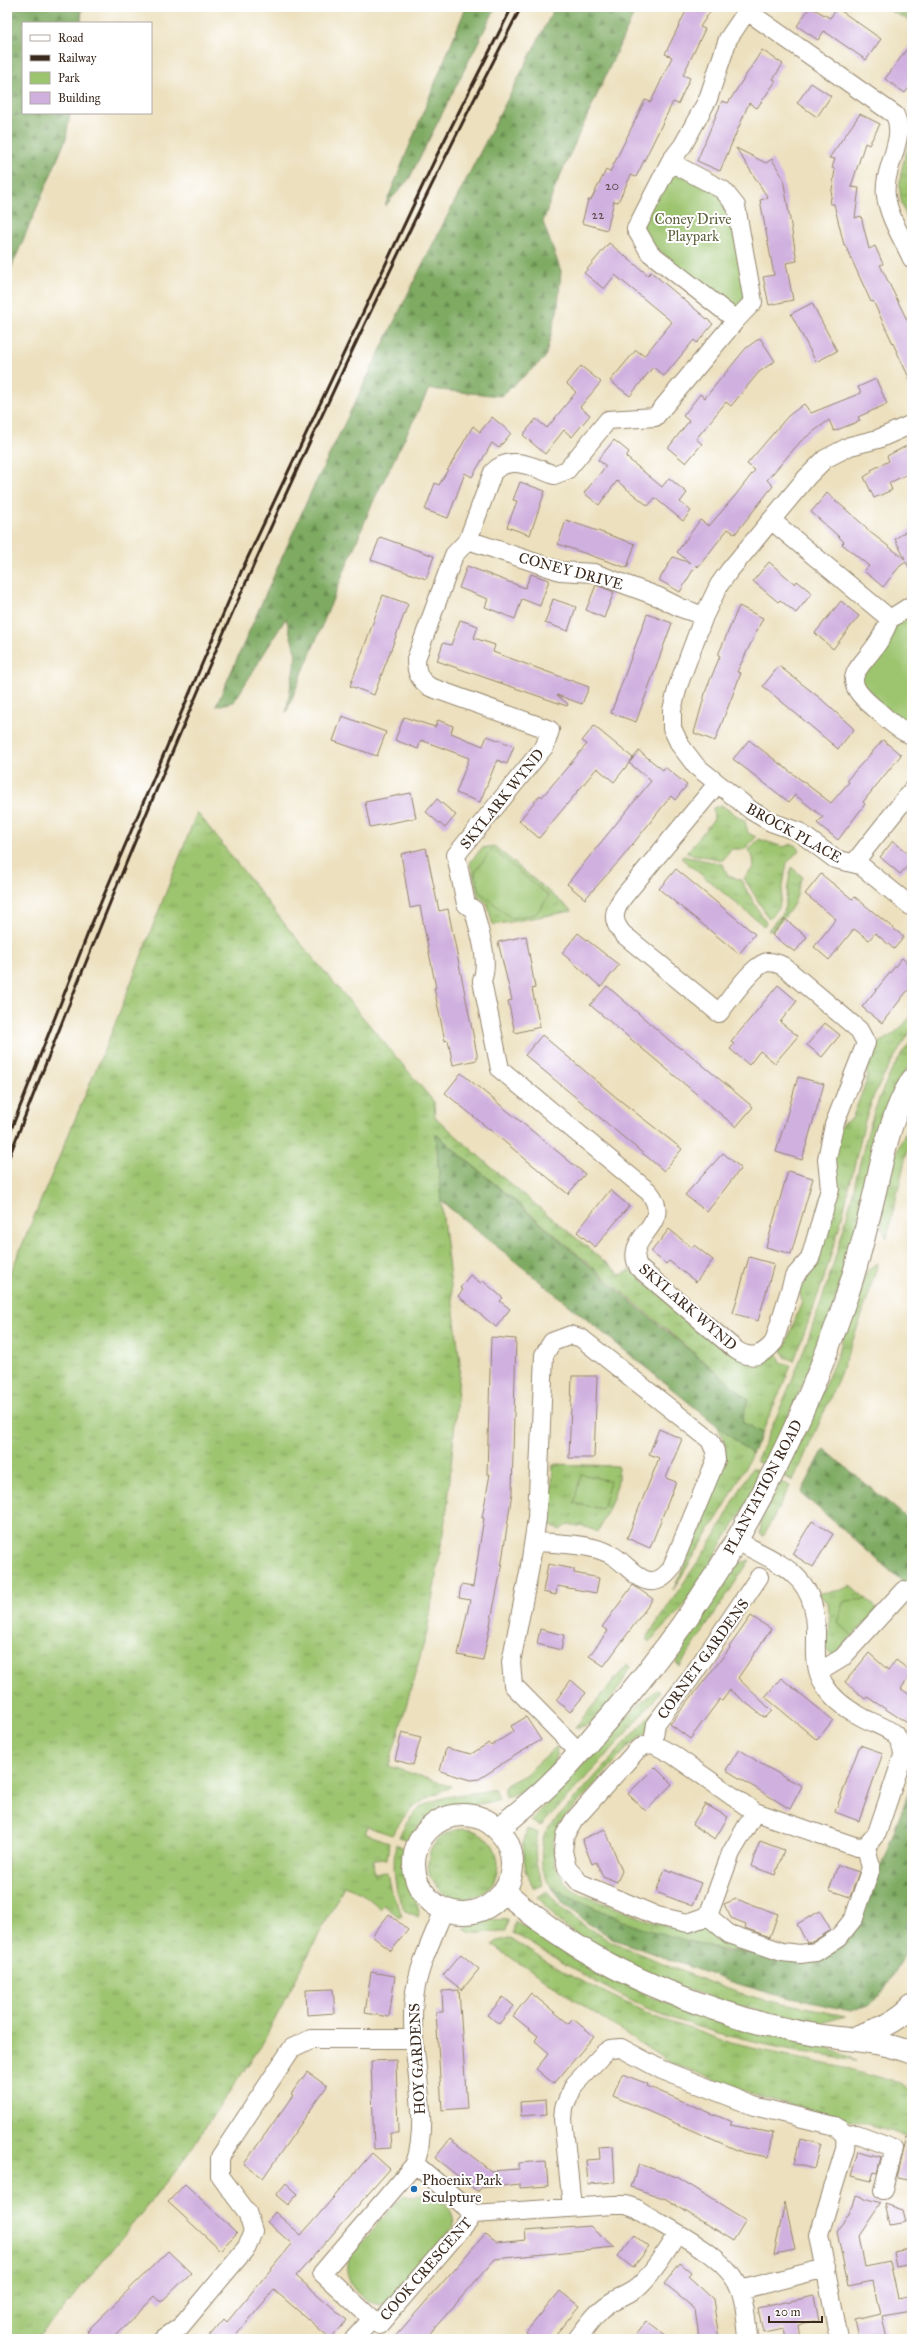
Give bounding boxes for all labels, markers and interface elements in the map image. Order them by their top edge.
legend [22,22,152,114]
text: Road [58,31,84,45]
text: Railway [58,51,97,65]
text: Park [58,71,80,85]
text: Building [58,91,101,106]
house number: 20 [605,178,619,194]
house number: 22 [592,207,605,223]
park label: Coney Drive Playpark [654,210,732,245]
street label: CONEY DRIVE [517,548,625,594]
street label: SKYLARK WYND [456,745,548,853]
street label: BROCK PLACE [743,799,845,867]
street label: SKYLARK WYND [635,1260,741,1354]
street label: PLANTATION ROAD [720,1417,806,1557]
street label: CORNET GARDENS [653,1595,753,1723]
street label: HOY GARDENS [405,2003,429,2115]
place label: Phoenix Park Sculpture [422,2171,502,2206]
marker: Phoenix Park Sculpture [409,2184,419,2194]
street label: COOK CRESCENT [376,2214,476,2324]
scale bar [769,2298,822,2324]
text: 20 m [775,2305,801,2319]

